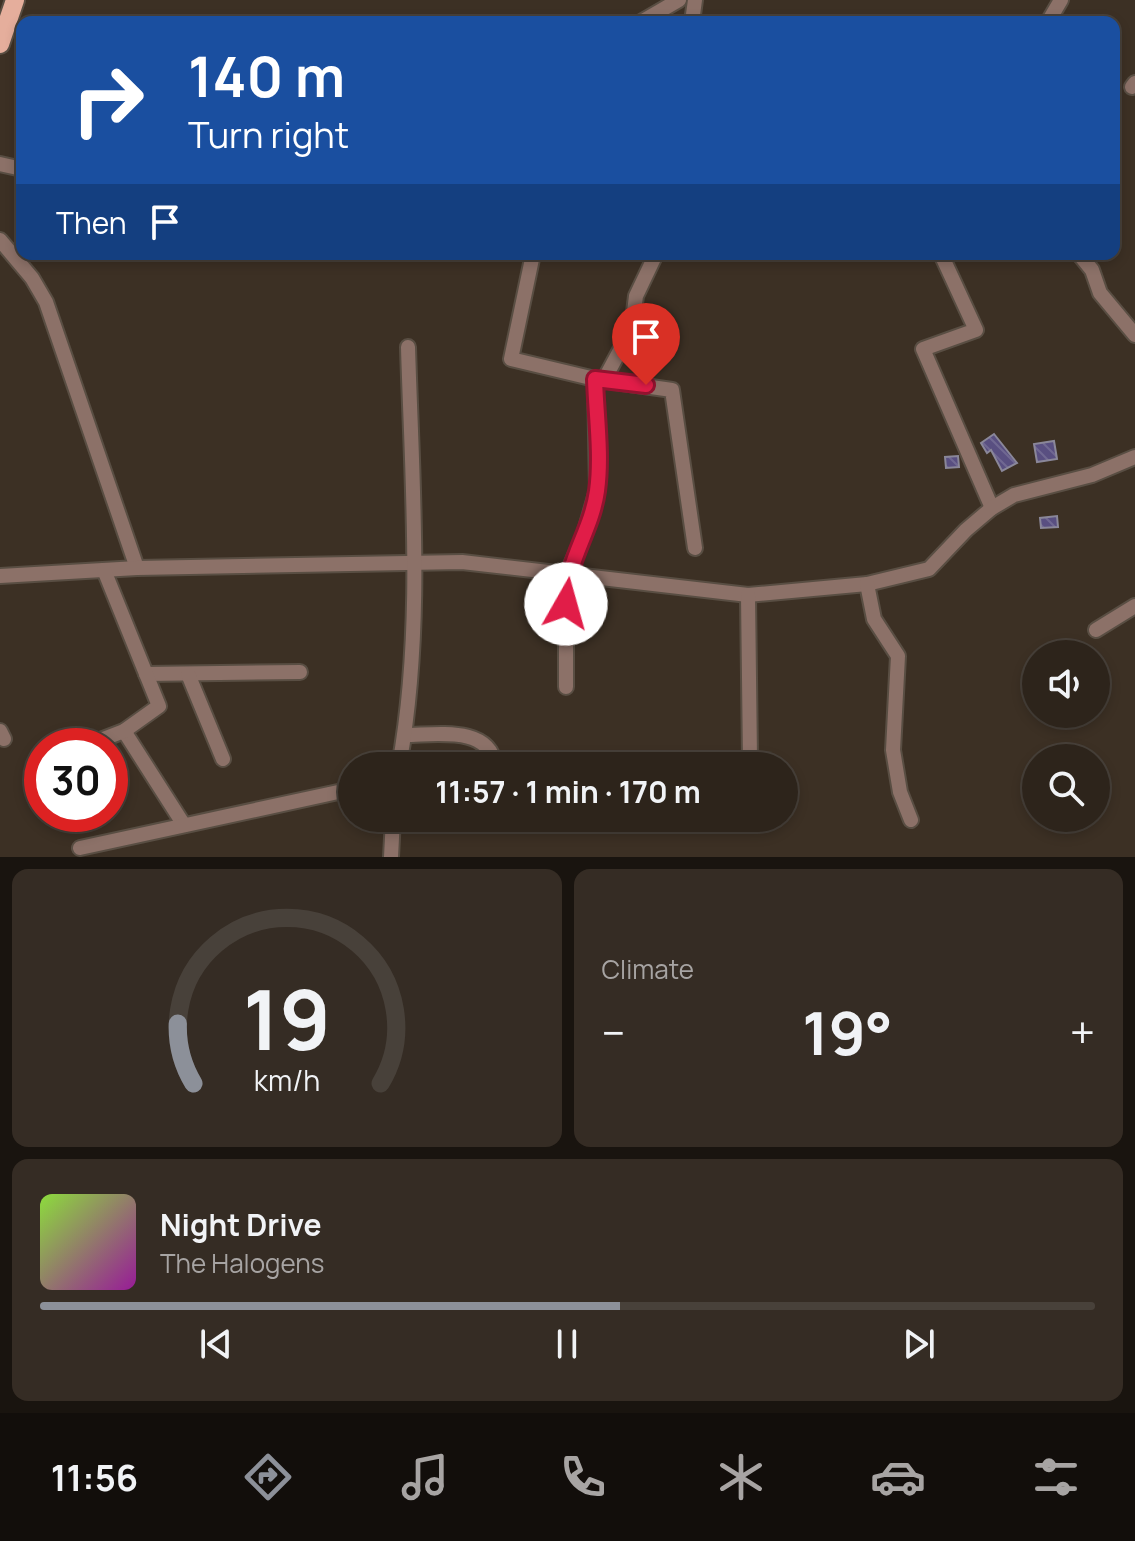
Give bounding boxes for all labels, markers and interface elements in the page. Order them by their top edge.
text: 140 m [188,37,345,114]
icon: right [56,48,160,152]
text: Turn right [188,110,349,159]
icon: arrive [143,200,187,244]
text: Then [56,202,127,243]
pin [612,303,680,385]
icon: arrive [624,315,668,359]
position arrow [524,562,608,646]
map controls [1022,640,1110,832]
button: sound [1022,640,1110,728]
speed limit sign: 30 [24,728,128,832]
button: search [1022,744,1110,832]
text: 11:57 · 1 min · 170 m [435,771,701,812]
text: Climate [602,951,694,987]
text: 19 [243,961,331,1075]
text: 19° [802,991,893,1073]
text: − [602,1002,625,1062]
text: + [1070,1002,1095,1062]
text: km/h [254,1061,320,1100]
text: Night Drive [160,1204,322,1245]
text: The Halogens [160,1245,324,1281]
icon: previous [194,1322,238,1366]
icon: pause [545,1322,589,1366]
icon: next [897,1322,941,1366]
icon: directions [240,1449,296,1505]
icon: music [397,1449,453,1505]
icon: phone [555,1449,611,1505]
icon: climate [713,1449,769,1505]
icon: car [870,1449,926,1505]
icon: filters [1028,1449,1084,1505]
text: 11:56 [51,1453,138,1502]

